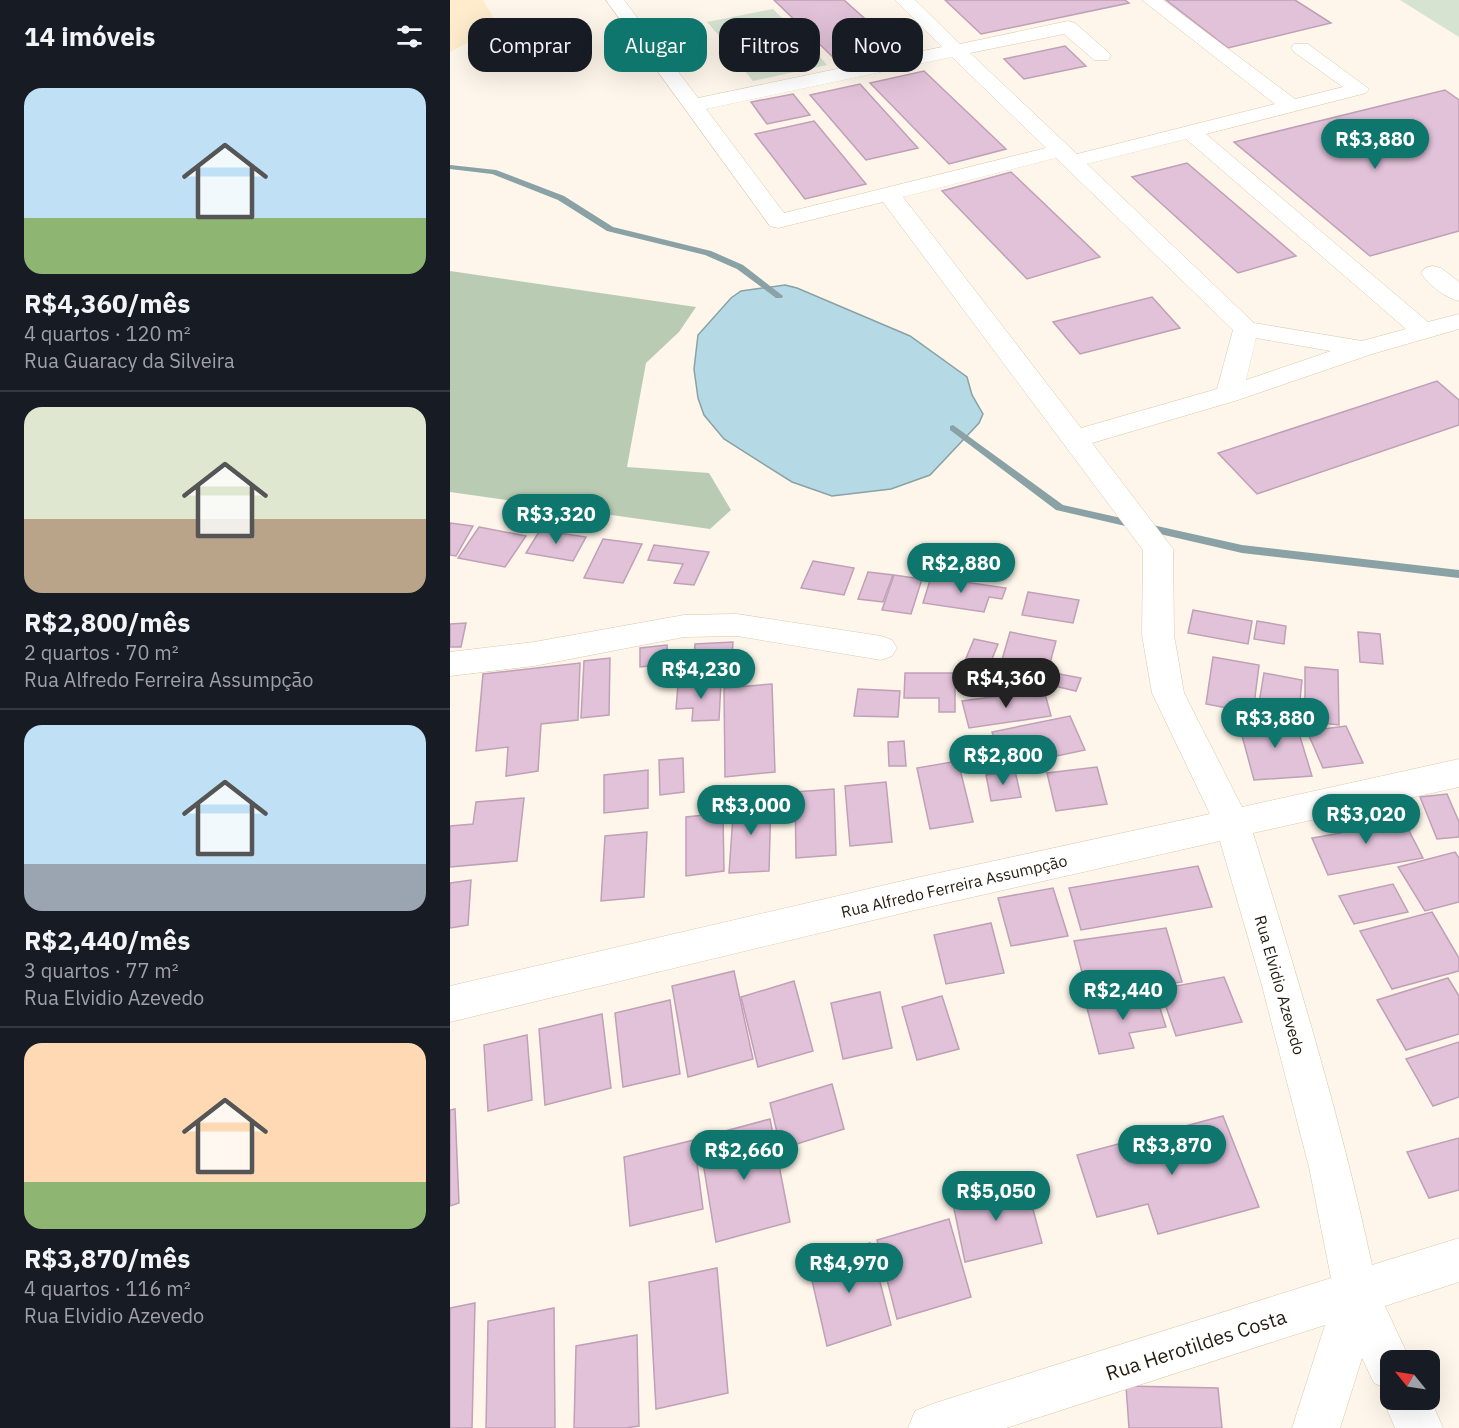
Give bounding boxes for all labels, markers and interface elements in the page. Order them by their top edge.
chip: Comprar [468,18,592,72]
chip: Alugar [604,18,707,72]
chip: Filtros [719,18,820,72]
chip: Novo [832,18,923,72]
text: 14 imóveis [24,19,155,53]
icon: filters [393,20,426,53]
pin: R$3,880 [1320,119,1430,170]
text: R$3,880 [1335,125,1415,152]
icon: home [171,127,279,235]
text: R$4,360/mês [24,286,190,320]
text: 4 quartos · 120 m² [24,320,191,347]
text: Rua Guaracy da Silveira [24,347,235,374]
icon: home [171,446,279,554]
pin: R$3,320 [501,494,611,545]
text: R$3,320 [516,500,596,527]
pin: R$2,880 [906,543,1016,594]
text: R$2,880 [921,549,1001,576]
text: R$2,800/mês [24,605,190,639]
text: 2 quartos · 70 m² [24,639,179,666]
pin: R$4,230 [646,649,756,700]
text: R$4,230 [661,655,741,682]
pin: R$4,360 [951,658,1061,709]
text: R$4,360 [966,664,1046,691]
text: Rua Alfredo Ferreira Assumpção [24,666,313,693]
pin: R$3,880 [1220,698,1330,749]
text: R$3,880 [1235,704,1315,731]
pin: R$2,800 [948,735,1058,786]
text: R$2,800 [963,741,1043,768]
icon: home [171,764,279,872]
pin: R$3,000 [696,785,806,836]
text: R$3,000 [711,791,791,818]
pin: R$3,020 [1311,794,1421,845]
text: R$3,020 [1326,800,1406,827]
street label: Rua Alfredo Ferreira Assumpção [839,850,1069,922]
street label: Rua Elvidio Azevedo [1251,913,1309,1057]
text: R$2,440/mês [24,923,190,957]
text: 3 quartos · 77 m² [24,957,179,984]
pin: R$2,440 [1068,970,1178,1021]
text: R$2,440 [1083,976,1163,1003]
text: Rua Elvidio Azevedo [24,984,204,1011]
icon: home [171,1082,279,1190]
pin: R$3,870 [1117,1125,1227,1176]
pin: R$2,660 [689,1130,799,1181]
text: R$3,870 [1132,1131,1212,1158]
text: R$2,660 [704,1136,784,1163]
pin: R$5,050 [941,1171,1051,1222]
text: R$5,050 [956,1177,1036,1204]
text: R$3,870/mês [24,1241,190,1275]
pin: R$4,970 [794,1243,904,1294]
text: R$4,970 [809,1249,889,1276]
text: 4 quartos · 116 m² [24,1275,191,1302]
text: Rua Elvidio Azevedo [24,1302,204,1329]
street label: Rua Herotildes Costa [1102,1302,1290,1386]
north arrow [1380,1350,1440,1410]
map controls [1380,1350,1440,1410]

